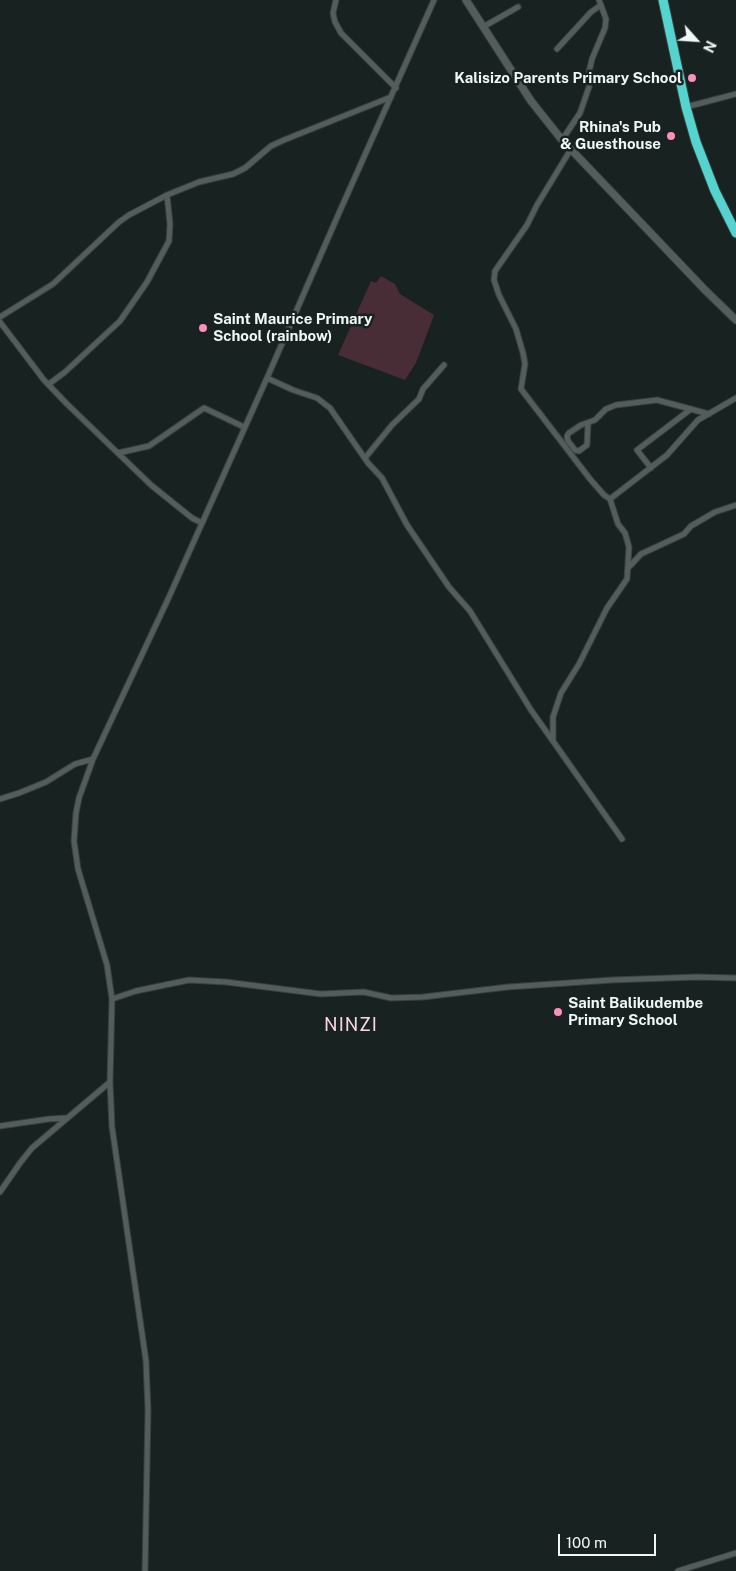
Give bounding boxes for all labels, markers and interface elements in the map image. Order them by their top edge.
north arrow [671,15,721,65]
text: N [700,38,719,55]
place label: Kalisizo Parents Primary School [454,69,682,87]
marker: Kalisizo Parents Primary School [686,72,698,84]
place label: Rhina's Pub & Guesthouse [560,118,661,153]
marker: Rhina's Pub & Guesthouse [665,130,677,142]
place label: Saint Maurice Primary School (rainbow) [213,310,372,345]
marker: Saint Maurice Primary School (rainbow) [197,322,209,334]
place label: Saint Balikudembe Primary School [568,994,703,1029]
marker: Saint Balikudembe Primary School [552,1006,564,1018]
district label: NINZI [323,1014,379,1036]
scale bar [561,1524,658,1556]
text: 100 m [566,1534,607,1551]

